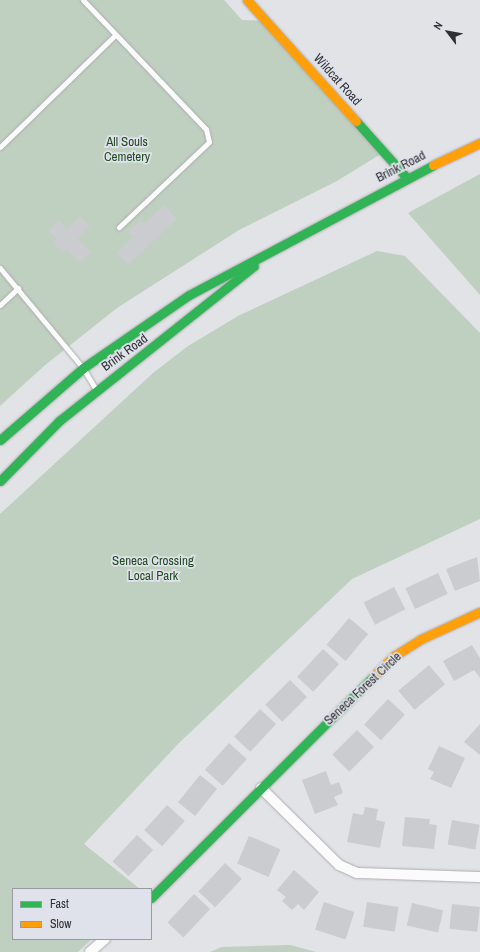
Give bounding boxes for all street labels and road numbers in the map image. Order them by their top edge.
street label: Wildcat Road [310,51,364,109]
street label: Brink Road [374,148,428,186]
street label: Brink Road [99,331,151,375]
street label: Seneca Forest Circle [321,649,405,729]

